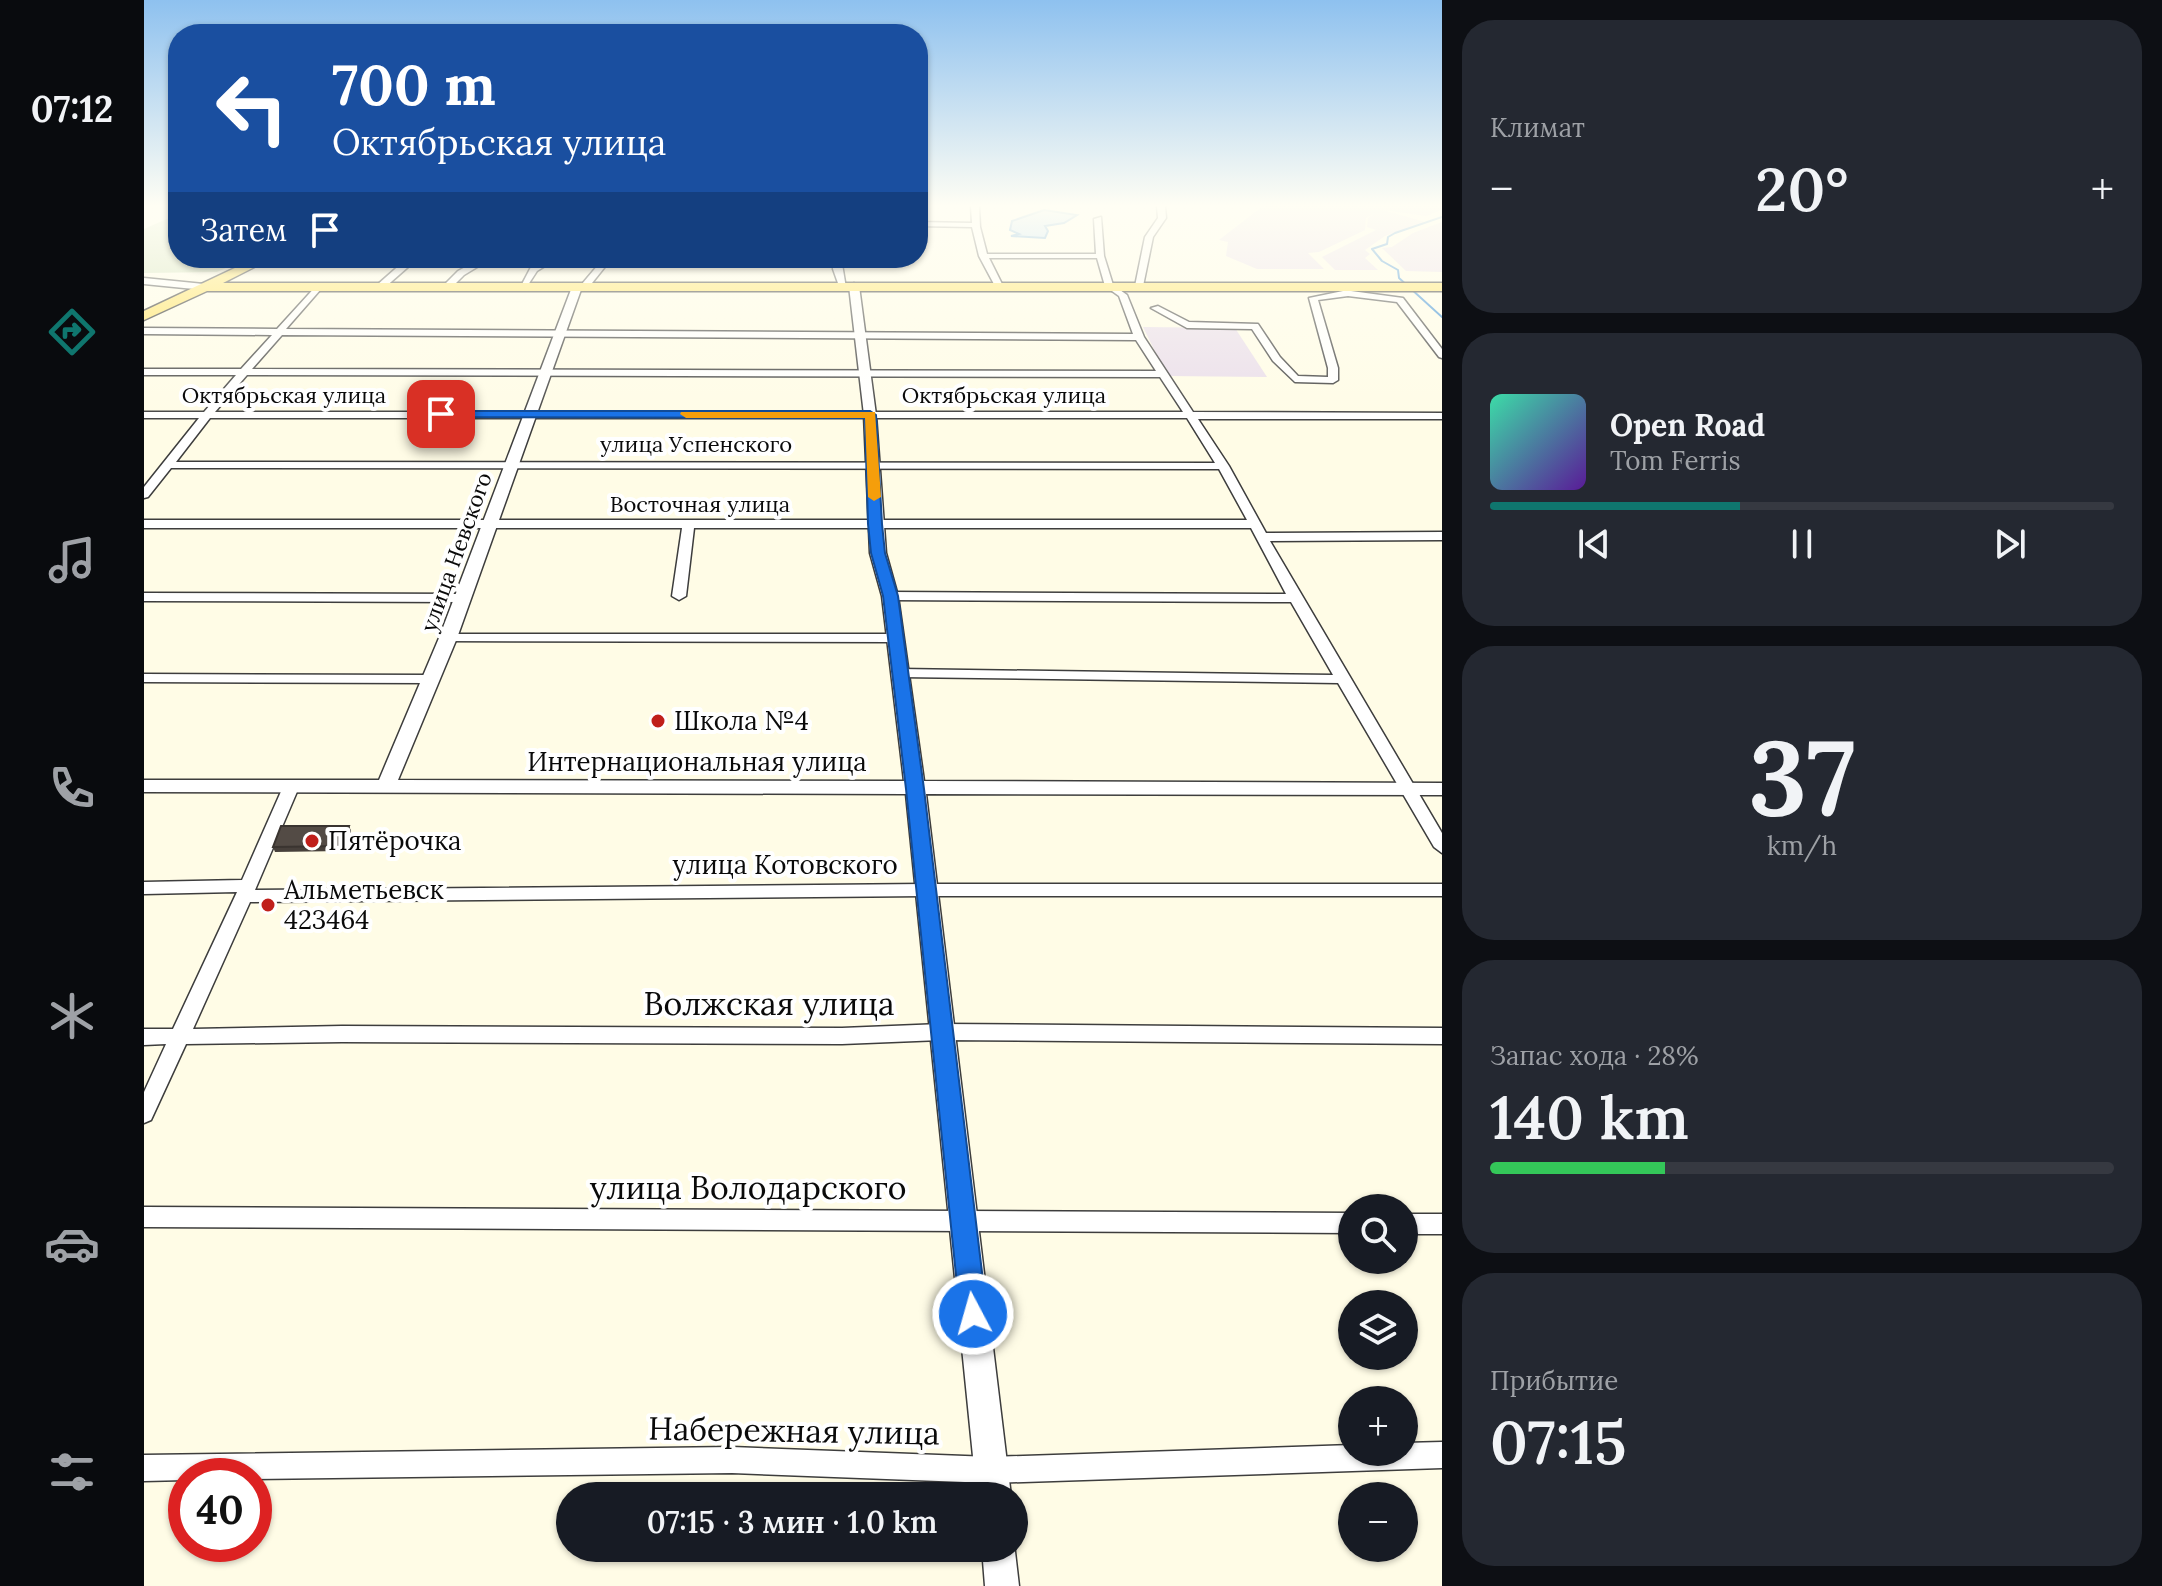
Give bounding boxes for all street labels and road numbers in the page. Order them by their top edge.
street label: Октябрьская улица [182,381,386,409]
street label: Октябрьская улица [902,381,1106,409]
street label: улица Успенского [600,430,792,458]
street label: улица Невского [414,468,498,636]
street label: Восточная улица [610,490,790,518]
street label: Интернациональная улица [527,745,867,778]
street label: улица Котовского [672,848,898,881]
street label: Волжская улица [644,983,894,1024]
street label: улица Володарского [590,1167,906,1208]
street label: Набережная улица [648,1407,940,1454]

